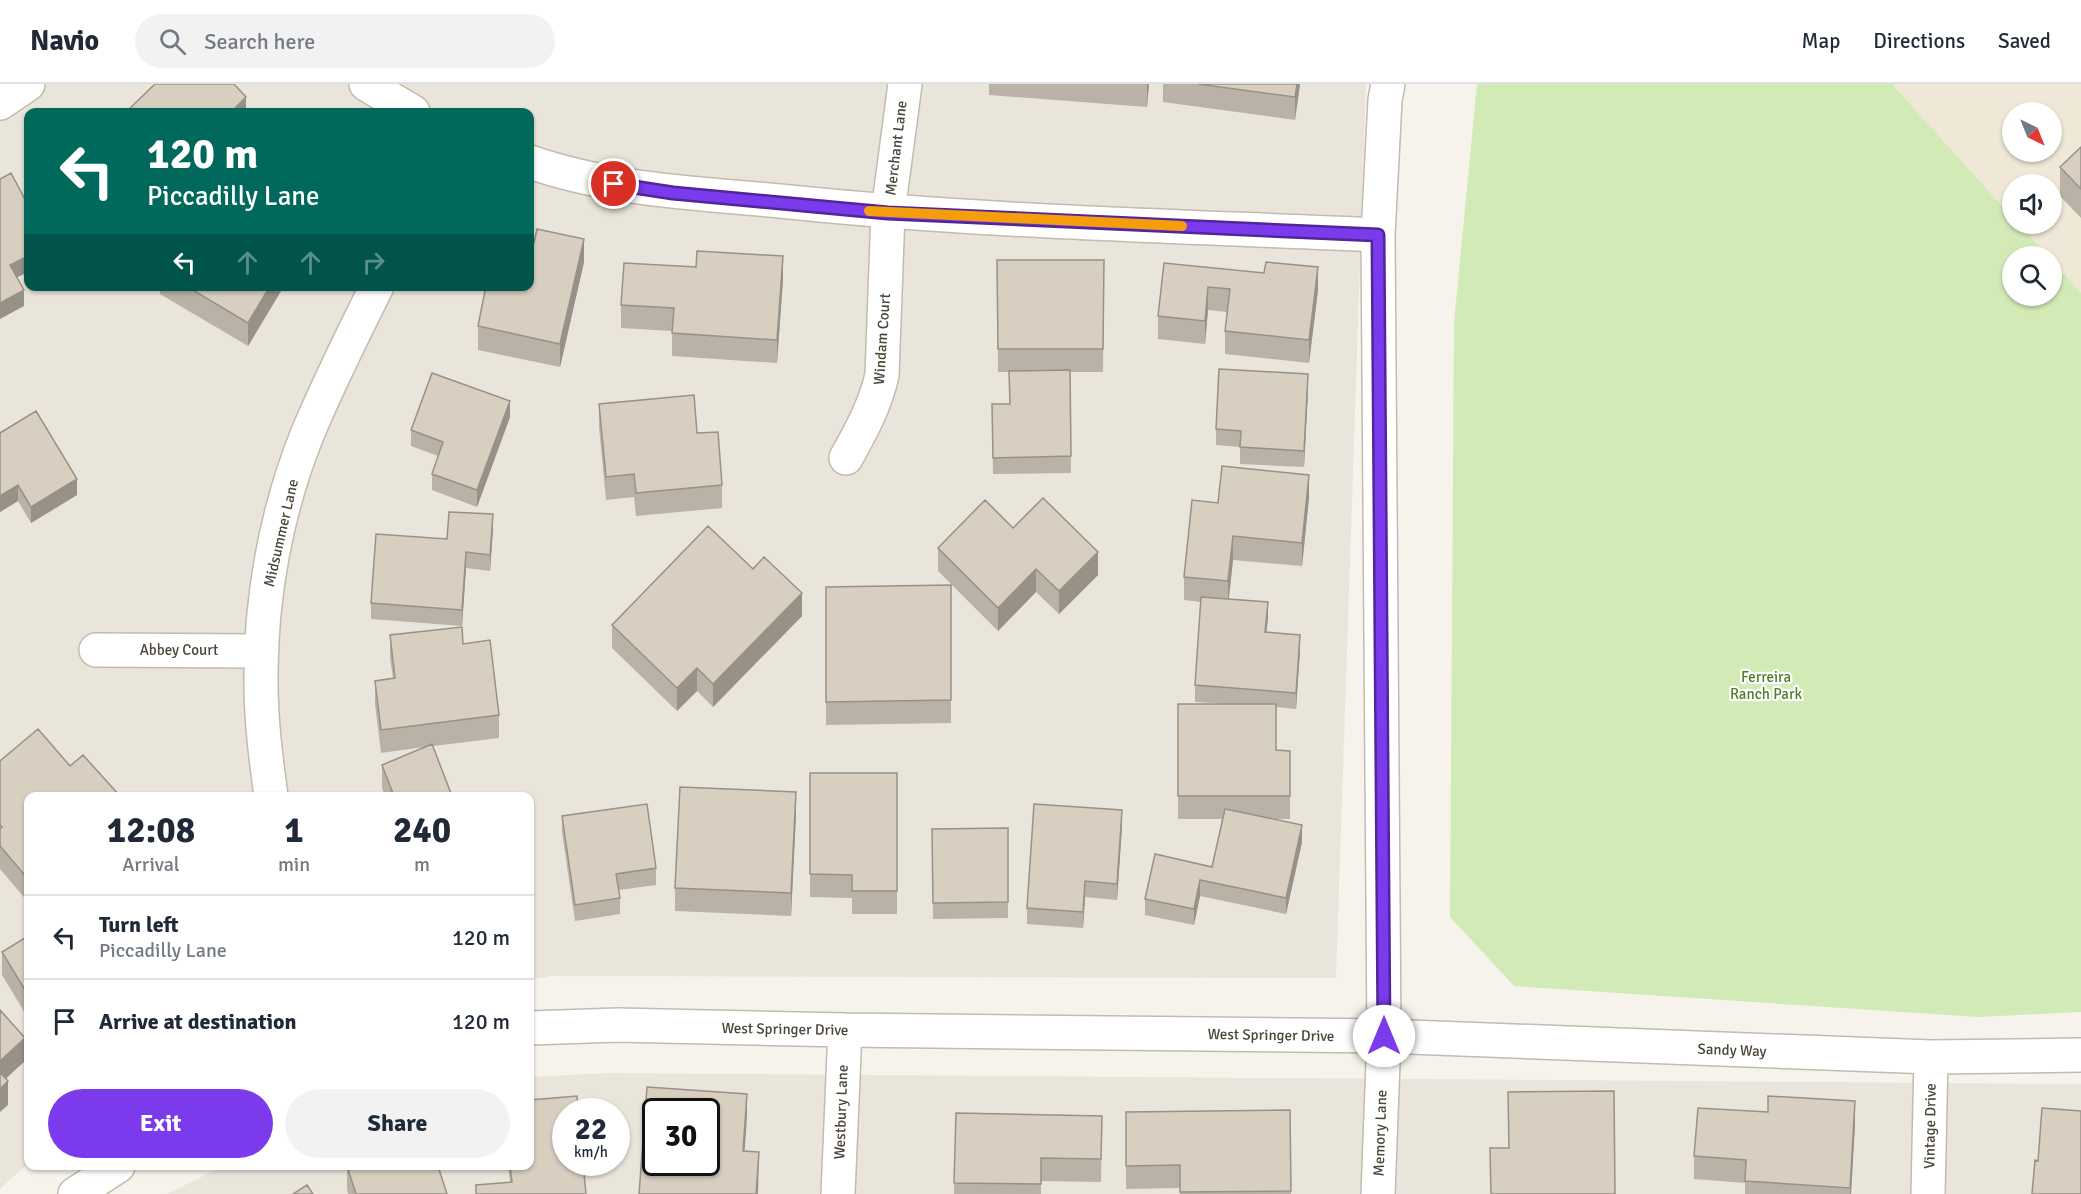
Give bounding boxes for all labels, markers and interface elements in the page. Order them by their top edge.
search box [135,14,555,68]
text: Navio [30,24,99,58]
icon: search [156,25,189,58]
text: Search here [204,28,315,55]
text: Map [1802,28,1840,54]
text: Directions [1873,28,1965,54]
text: Saved [1998,28,2051,54]
street label: Merchant Lane [881,100,911,196]
north arrow [2002,102,2062,162]
map controls [2002,102,2062,306]
text: 120 m [147,129,258,180]
icon: left [48,132,126,210]
pin [588,158,639,209]
icon: arrive [597,167,630,200]
button: sound [2002,174,2062,234]
text: Piccadilly Lane [147,180,320,213]
icon: left [168,246,201,279]
icon: ahead [231,246,264,279]
icon: ahead [294,246,327,279]
icon: right [357,246,390,279]
button: search [2002,246,2062,306]
street label: Windam Court [870,293,894,385]
street label: Midsummer Lane [260,477,302,589]
street label: Abbey Court [140,641,218,659]
park label: Ferreira Ranch Park [1730,668,1802,703]
text: 12:08 [107,808,195,853]
text: 1 [284,808,304,853]
text: 240 [393,808,451,853]
text: Arrival [122,852,180,877]
text: min [278,852,310,877]
text: m [414,852,430,877]
text: Turn left [99,911,179,938]
icon: left [48,921,81,954]
text: 120 m [452,924,510,951]
text: Piccadilly Lane [99,938,227,963]
position arrow [1352,1004,1416,1068]
icon: arrive [48,1005,81,1038]
text: Arrive at destination [99,1008,296,1035]
text: 120 m [452,1008,510,1035]
street label: West Springer Drive [721,1019,849,1039]
street label: West Springer Drive [1207,1025,1335,1045]
street label: Sandy Way [1697,1040,1767,1060]
street label: Westbury Lane [830,1064,852,1160]
street label: Vintage Drive [1920,1083,1940,1169]
button: Exit [48,1089,273,1158]
button: Share [285,1089,510,1158]
street label: Memory Lane [1369,1089,1391,1177]
speed limit sign: 30 [642,1098,720,1176]
text: 22 [575,1111,607,1148]
text: km/h [574,1143,608,1161]

